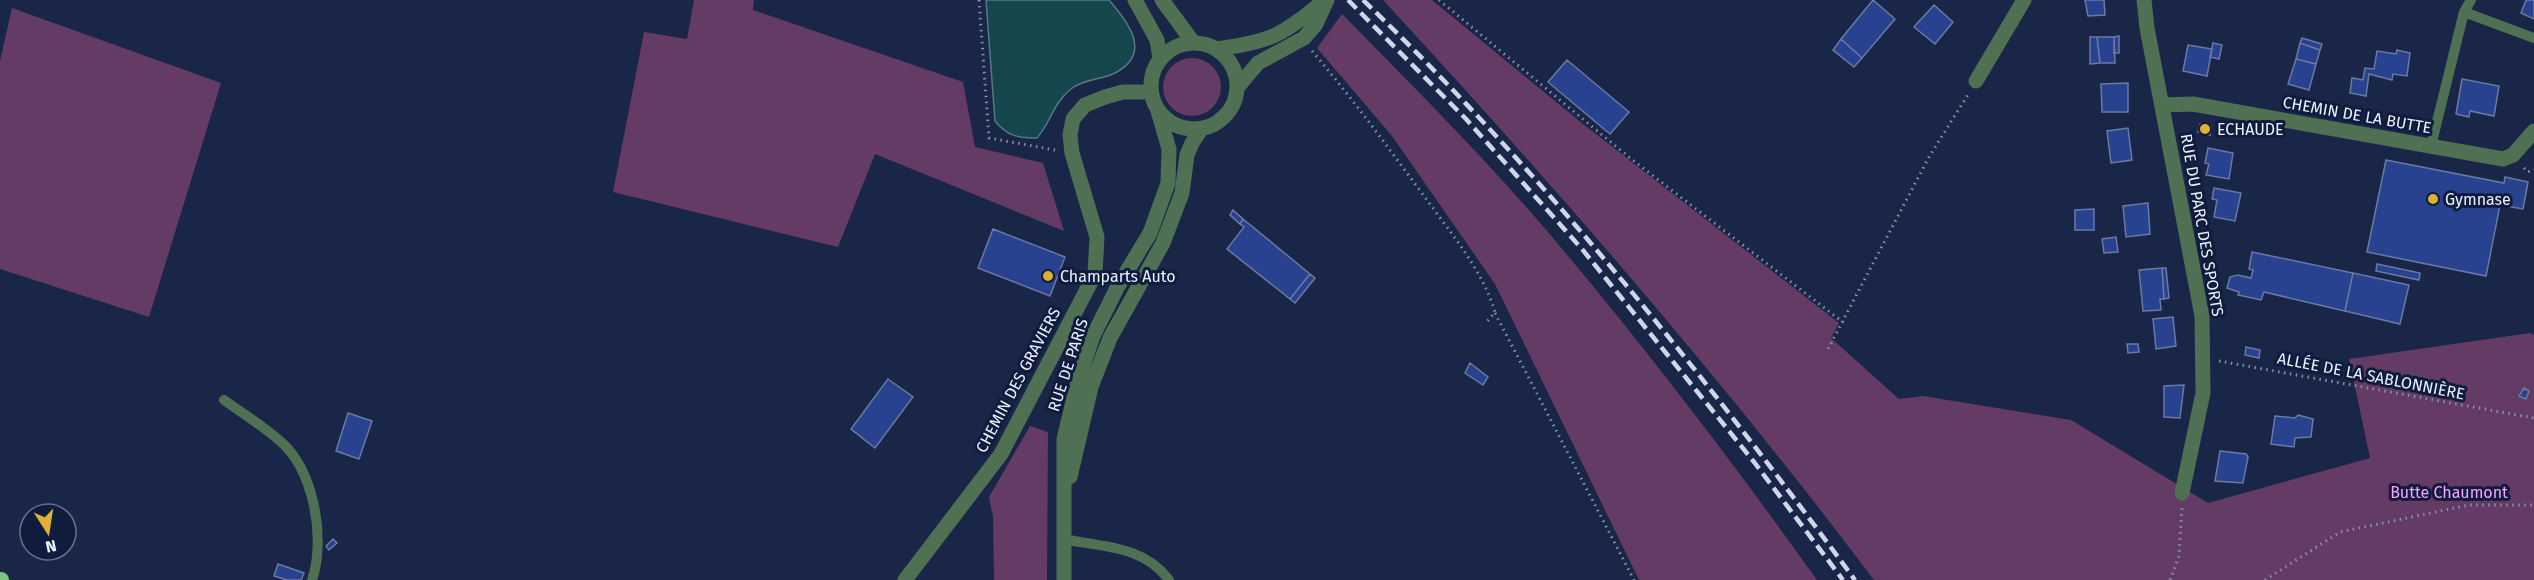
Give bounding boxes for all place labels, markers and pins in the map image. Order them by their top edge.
place label: ECHAUDE [2217,120,2284,139]
marker: ECHAUDE [2198,122,2212,136]
place label: Gymnase [2445,190,2511,209]
marker: Gymnase [2426,192,2440,206]
place label: Champarts Auto [1060,267,1176,286]
marker: Champarts Auto [1041,269,1055,283]

